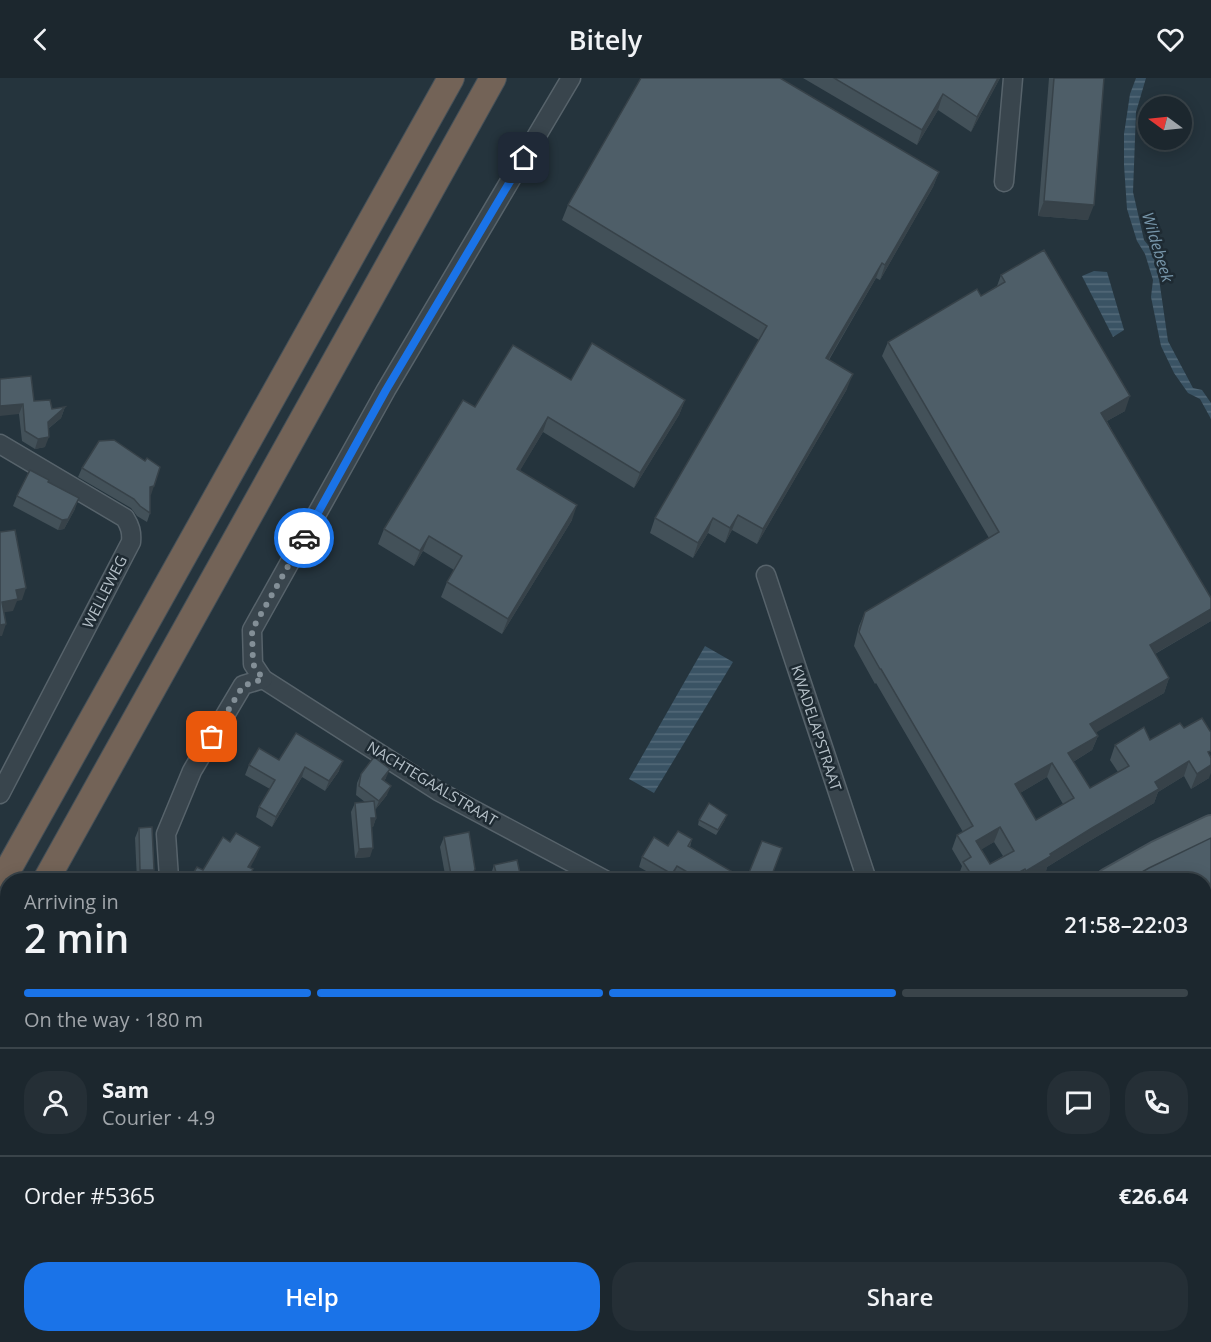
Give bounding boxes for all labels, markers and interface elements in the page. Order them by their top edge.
text: Bitely [569,21,642,58]
icon: back [24,23,57,56]
icon: heart [1154,23,1187,56]
north arrow [1138,96,1192,150]
map controls [1138,96,1192,150]
pin [498,132,549,183]
icon: home [507,141,540,174]
water label: Wildebeek [1137,209,1179,286]
courier [274,508,334,568]
icon: car [288,522,321,555]
street label: WELLEWEG [77,552,131,631]
street label: KWADELAPSTRAAT [787,662,847,794]
pin [186,711,237,762]
icon: bag [195,720,228,753]
street label: NACHTEGAALSTRAAT [364,736,502,830]
text: Arriving in [24,888,119,915]
text: 21:58–22:03 [1064,909,1188,939]
text: 2 min [24,911,129,964]
text: On the way · 180 m [24,1006,203,1033]
button: person [24,1071,87,1134]
button: chat [1047,1071,1110,1134]
button: phone [1125,1071,1188,1134]
text: Sam [102,1074,149,1104]
text: Courier · 4.9 [102,1104,215,1131]
text: Order #5365 [24,1180,155,1210]
text: €26.64 [1119,1180,1188,1210]
button: Help [24,1262,600,1331]
button: Share [612,1262,1188,1331]

